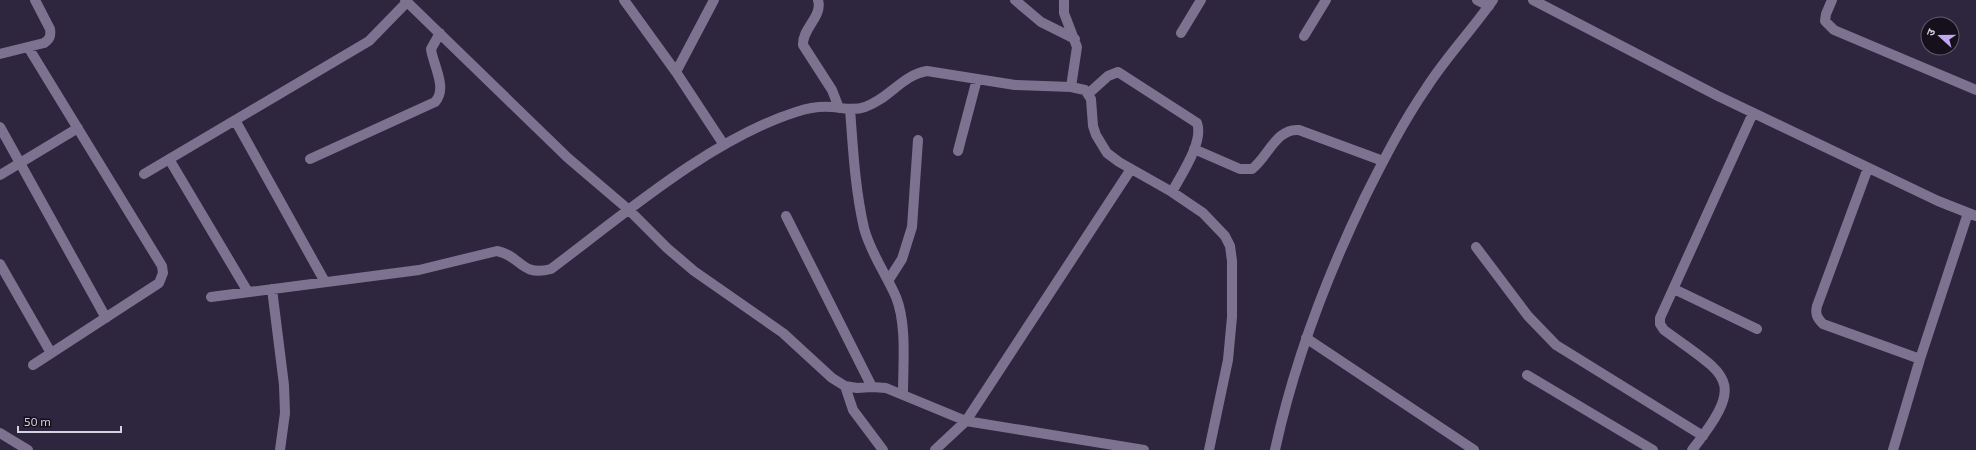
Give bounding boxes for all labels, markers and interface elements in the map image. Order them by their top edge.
north arrow [1920,16,1960,56]
text: उ [1923,26,1938,38]
scale bar [18,408,121,434]
text: 50 m [24,414,51,428]

